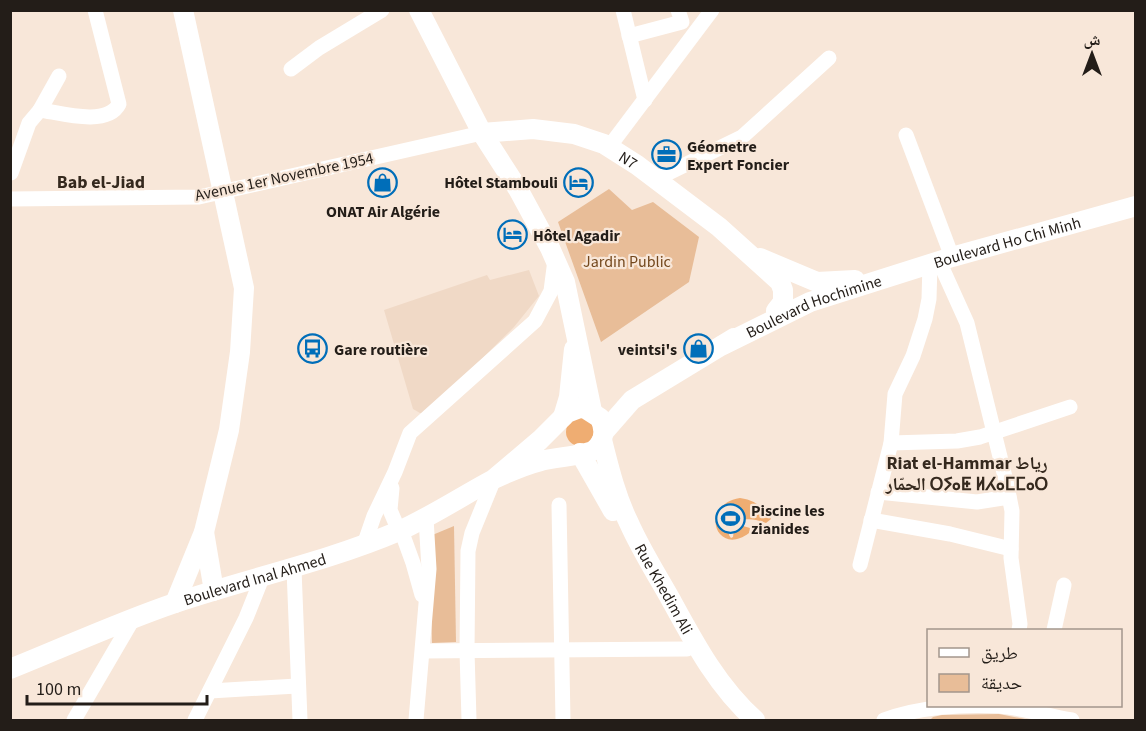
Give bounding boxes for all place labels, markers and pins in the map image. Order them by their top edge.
place label: Géometre Expert Foncier [687,136,790,176]
office icon: Géometre Expert Foncier [650,139,682,171]
hotel icon: Hôtel Stambouli [563,166,595,198]
shop icon: ONAT Air Algérie [367,167,399,199]
place label: Hôtel Stambouli [444,172,558,194]
place label: ONAT Air Algérie [326,201,440,223]
hotel icon: Hôtel Agadir [496,219,528,251]
place label: Hôtel Agadir [533,225,621,247]
bus stop icon: Gare routière [297,333,329,365]
shop icon: veintsi's [682,333,714,365]
place label: Gare routière [334,339,428,361]
place label: veintsi's [618,339,677,361]
place label: Piscine les zianides [751,500,825,540]
sports icon: Piscine les zianides [714,503,746,535]

